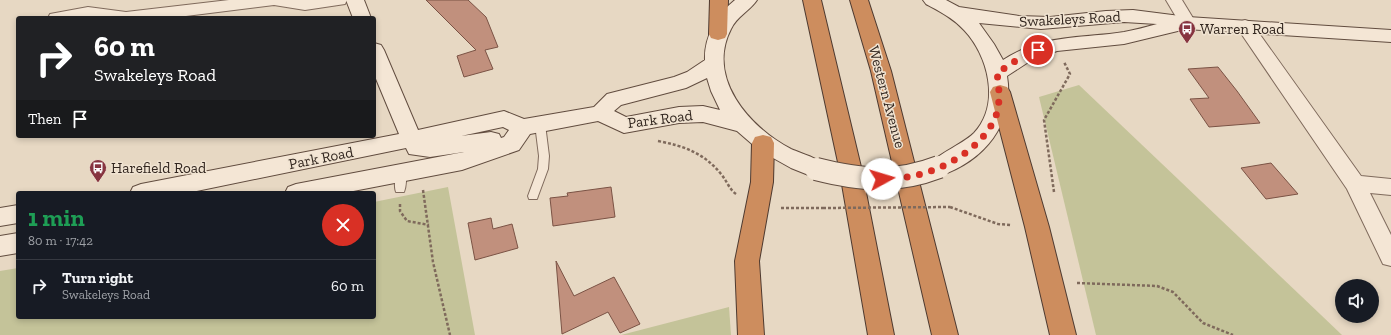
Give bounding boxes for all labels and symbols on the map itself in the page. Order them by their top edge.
street label: Swakeleys Road [1019,7,1122,31]
bus stop icon: Warren Road [1177,19,1197,44]
place label: Warren Road [1200,20,1285,38]
pin [1021,33,1055,67]
street label: Western Avenue [865,44,909,150]
street label: Park Road [626,106,694,132]
street label: Park Road [287,143,356,173]
bus stop icon: Harefield Road [88,158,108,183]
position arrow [861,158,903,200]
place label: Harefield Road [111,159,207,177]

